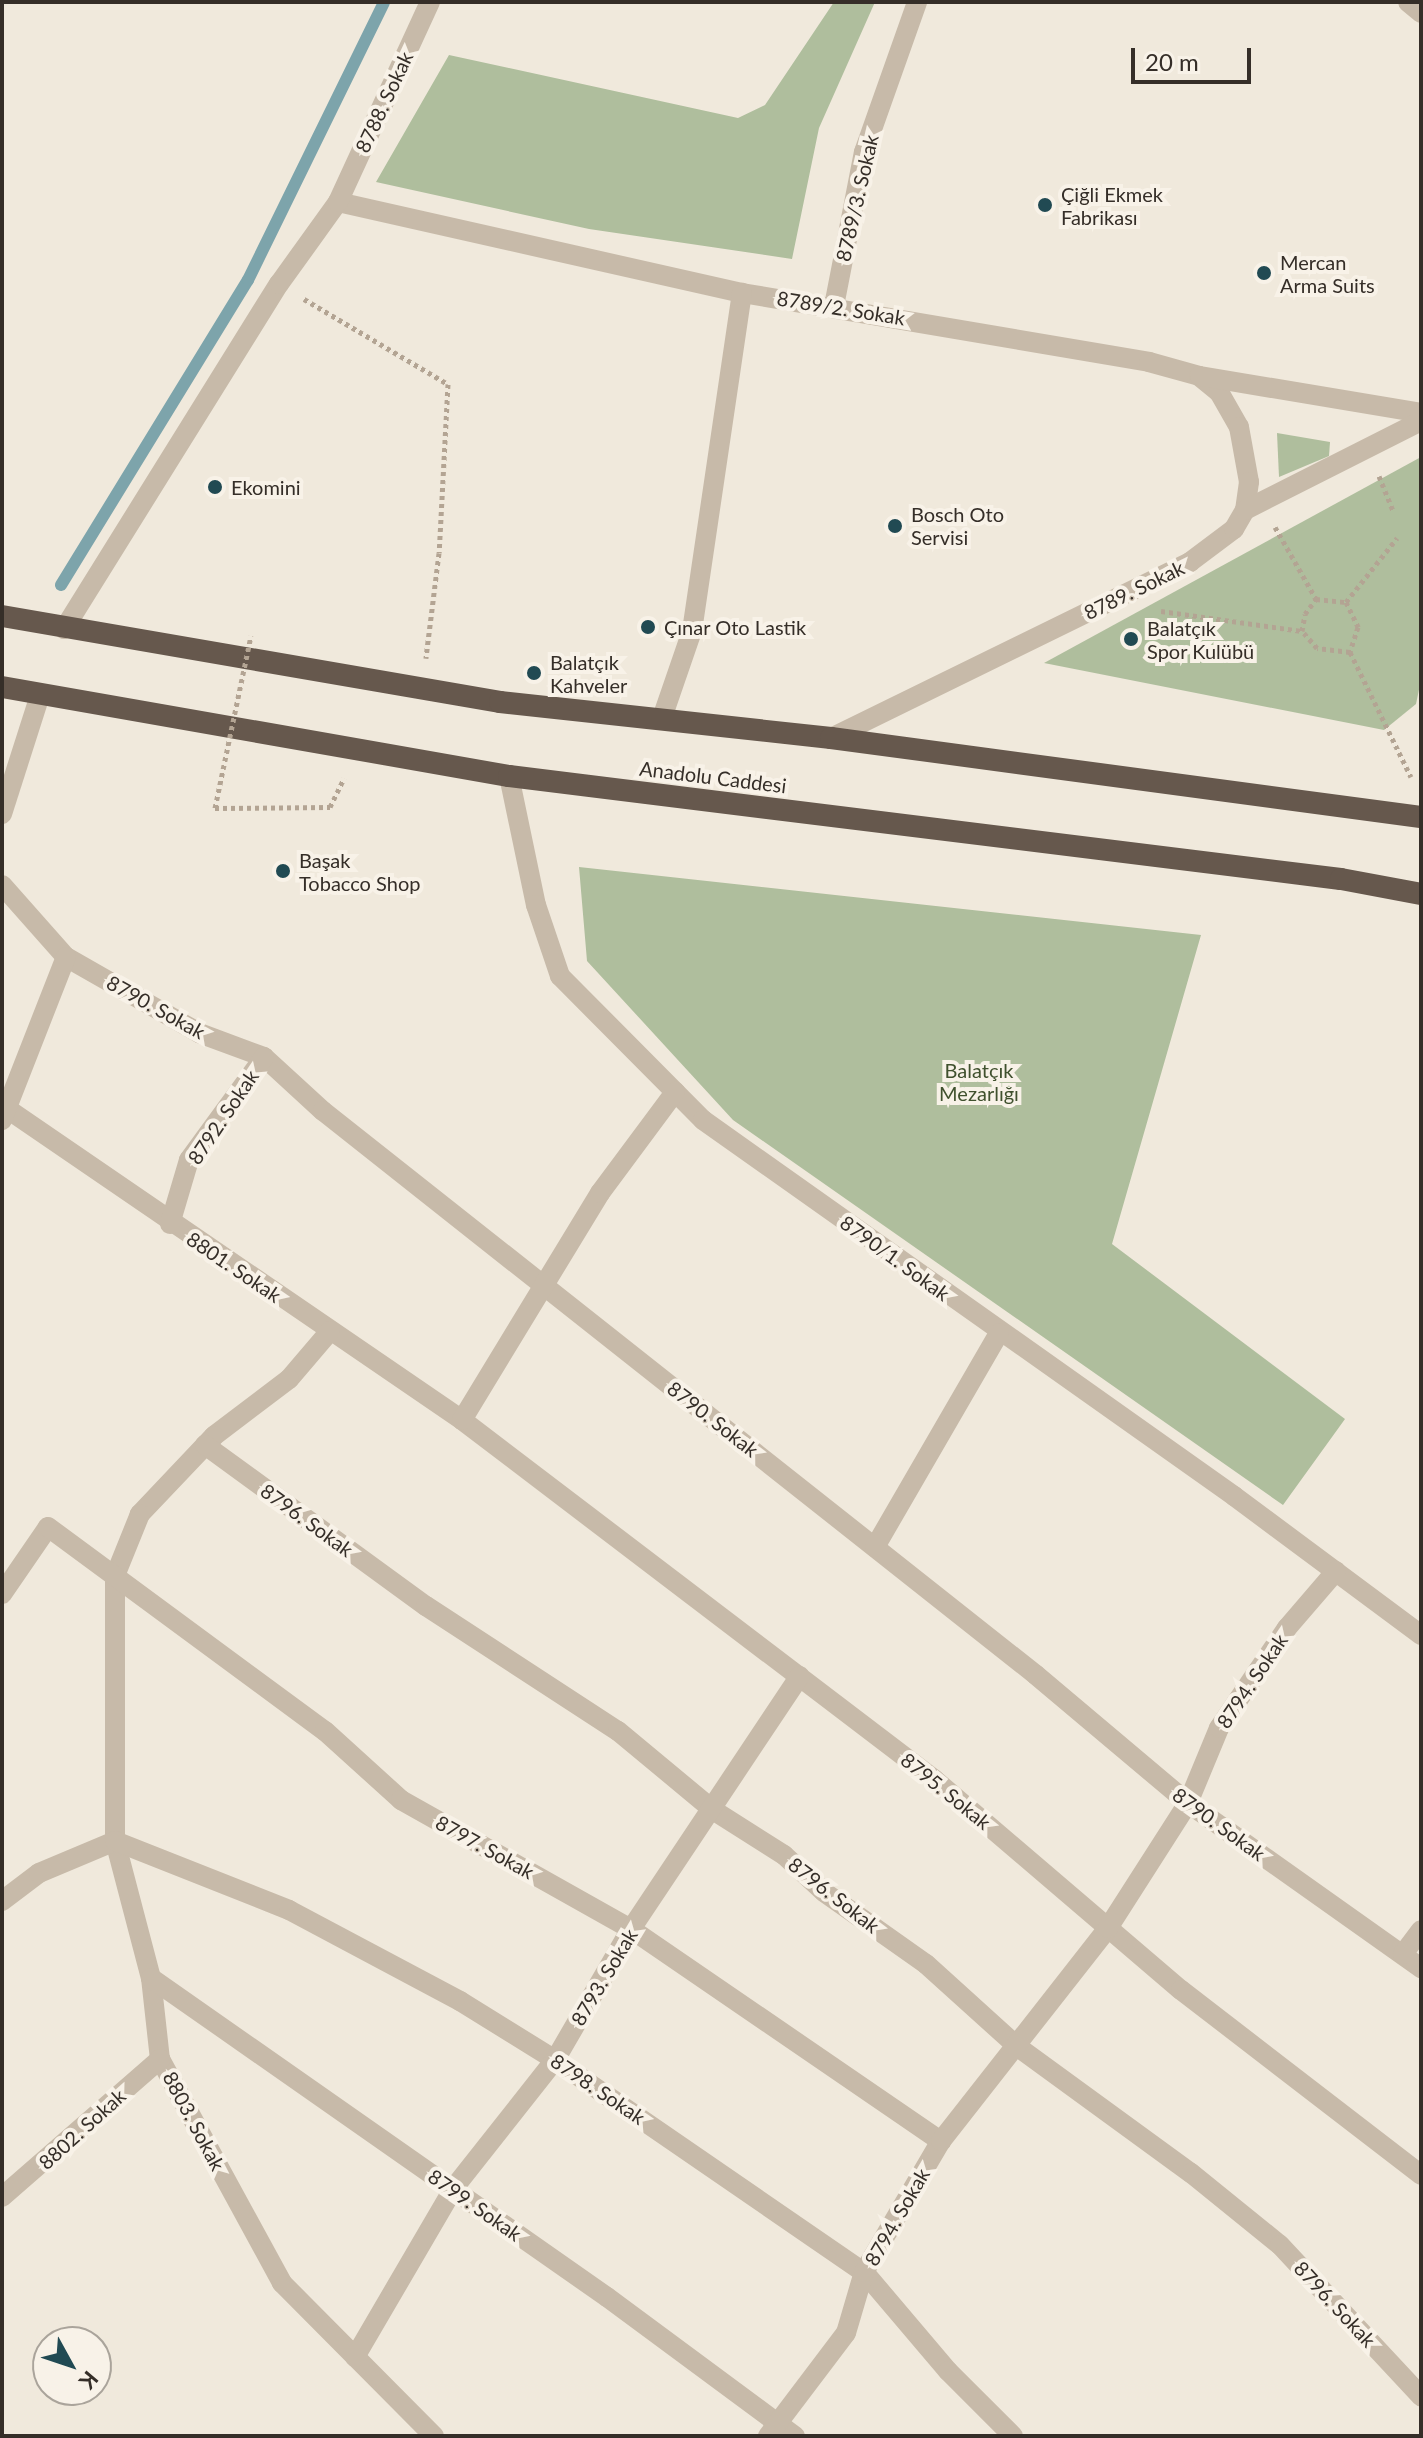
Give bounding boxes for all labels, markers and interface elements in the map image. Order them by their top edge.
scale bar [1135,32,1255,82]
text: 20 m [1145,47,1199,76]
street label: 8788. Sokak [350,48,418,156]
street label: 8789/3. Sokak [831,132,883,264]
place label: Çiğli Ekmek Fabrikası [1061,182,1163,229]
marker: Çiğli Ekmek Fabrikası [1036,196,1054,214]
place label: Mercan Arma Suits [1280,250,1375,297]
marker: Mercan Arma Suits [1255,264,1273,282]
street label: 8789/2. Sokak [775,286,907,330]
place label: Ekomini [231,475,301,499]
marker: Ekomini [206,478,224,496]
place label: Bosch Oto Servisi [911,502,1004,549]
marker: Bosch Oto Servisi [886,517,904,535]
street label: 8789. Sokak [1080,555,1188,625]
place label: Çınar Oto Lastik [664,615,807,639]
place label: Balatçık Spor Kulübü [1147,616,1255,663]
marker: Çınar Oto Lastik [639,618,657,636]
marker: Balatçık Spor Kulübü [1122,630,1140,648]
place label: Balatçık Kahveler [550,650,627,697]
marker: Balatçık Kahveler [525,664,543,682]
street label: Anadolu Caddesi [638,756,788,798]
place label: Başak Tobacco Shop [299,848,420,895]
marker: Başak Tobacco Shop [274,862,292,880]
street label: 8790. Sokak [103,970,209,1044]
park label: Balatçık Mezarlığı [939,1058,1019,1105]
street label: 8792. Sokak [183,1065,263,1169]
street label: 8790/1. Sokak [836,1210,954,1306]
street label: 8801. Sokak [182,1227,286,1307]
street label: 8790. Sokak [663,1376,763,1462]
street label: 8796. Sokak [256,1478,358,1562]
street label: 8794. Sokak [1212,1629,1292,1733]
street label: 8795. Sokak [896,1747,996,1835]
street label: 8790. Sokak [1168,1782,1270,1866]
street label: 8797. Sokak [432,1810,538,1884]
street label: 8796. Sokak [784,1852,884,1938]
street label: 8793. Sokak [566,1924,642,2030]
street label: 8798. Sokak [546,2049,650,2129]
street label: 8803. Sokak [158,2067,230,2175]
street label: 8802. Sokak [34,2084,130,2174]
street label: 8799. Sokak [424,2164,526,2246]
street label: 8794. Sokak [859,2164,935,2270]
street label: 8796. Sokak [1289,2256,1381,2352]
north arrow [32,2326,112,2406]
text: K [74,2366,104,2395]

